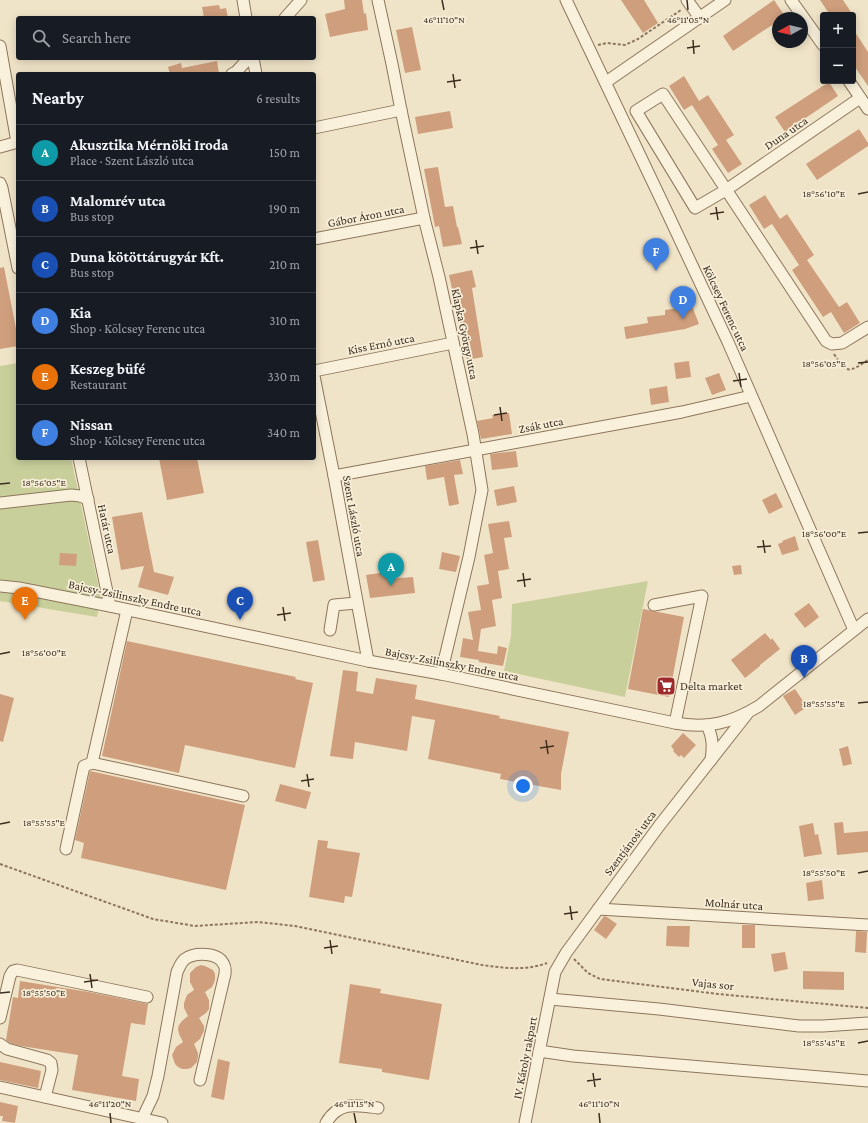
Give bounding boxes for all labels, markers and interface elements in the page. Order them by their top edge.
north arrow [772,12,808,48]
map controls [820,12,856,84]
button: + [820,12,856,48]
text: 46°11'10"N [423,14,465,25]
text: 46°11'05"N [667,14,710,25]
search box [16,16,316,60]
icon: search [30,27,52,49]
text: Search here [62,30,131,46]
button: − [820,48,856,84]
text: Nearby [32,89,84,108]
text: 6 results [256,91,300,106]
street label: Duna utca [762,113,811,153]
text: Akusztika Mérnöki Iroda [70,137,228,153]
text: A [41,145,49,160]
text: 150 m [269,145,300,160]
text: Place · Szent László utca [70,153,194,168]
text: 18°56'10"E [803,188,846,199]
text: Malomrév utca [70,193,166,209]
text: B [41,201,49,216]
text: 190 m [269,201,300,216]
street label: Gábor Áron utca [326,202,406,230]
text: Bus stop [70,209,114,224]
pin: F [643,238,669,271]
text: Duna kötöttárugyár Kft. [70,249,224,265]
text: C [41,257,49,272]
text: 210 m [269,257,300,272]
street label: Kölcsey Ferenc utca [700,263,752,354]
text: Bus stop [70,265,114,280]
pin: D [670,286,696,319]
street label: Klapka György utca [449,287,482,381]
text: Kia [70,305,91,321]
text: D [41,313,49,328]
text: 310 m [269,313,300,328]
text: Shop · Kölcsey Ferenc utca [70,321,205,336]
street label: Kiss Ernő utca [346,331,416,357]
text: 18°56'05"E [802,358,846,369]
text: Keszeg büfé [70,361,145,377]
text: E [41,369,49,384]
text: 330 m [267,369,300,384]
text: Restaurant [70,377,127,392]
street label: Zsák utca [517,414,565,436]
text: Nissan [70,417,113,433]
text: F [42,425,48,440]
text: 340 m [267,425,300,440]
text: Shop · Kölcsey Ferenc utca [70,433,205,448]
street label: Szent László utca [340,474,368,558]
text: 18°56'05"E [22,477,66,488]
street label: Határ utca [95,503,119,555]
text: 18°56'00"E [802,528,847,539]
pin: A [378,553,404,586]
street label: Bajcsy-Zsilinszky Endre utca [67,577,203,619]
pin: E [12,587,38,620]
pin: C [227,587,253,620]
street label: Bajcsy-Zsilinszky Endre utca [384,644,521,684]
pin: B [791,645,817,678]
text: 18°56'00"E [22,647,67,658]
supermarket icon: Delta market [655,675,677,697]
place label: Delta market [680,679,743,693]
text: 18°55'55"E [803,698,846,709]
your location [513,776,533,796]
street label: Szentjánosi utca [601,807,659,878]
text: 18°55'55"E [23,817,66,828]
text: 18°55'50"E [802,867,846,878]
street label: Molnár utca [704,895,764,913]
street label: Vajas sor [691,975,735,993]
text: 18°55'50"E [22,987,66,998]
street label: IV. Károly rakpart [510,1015,540,1100]
text: 18°55'45"E [803,1037,846,1048]
text: 46°11'20"N [89,1098,132,1109]
text: 46°11'15"N [334,1098,375,1109]
text: 46°11'10"N [578,1098,620,1109]

